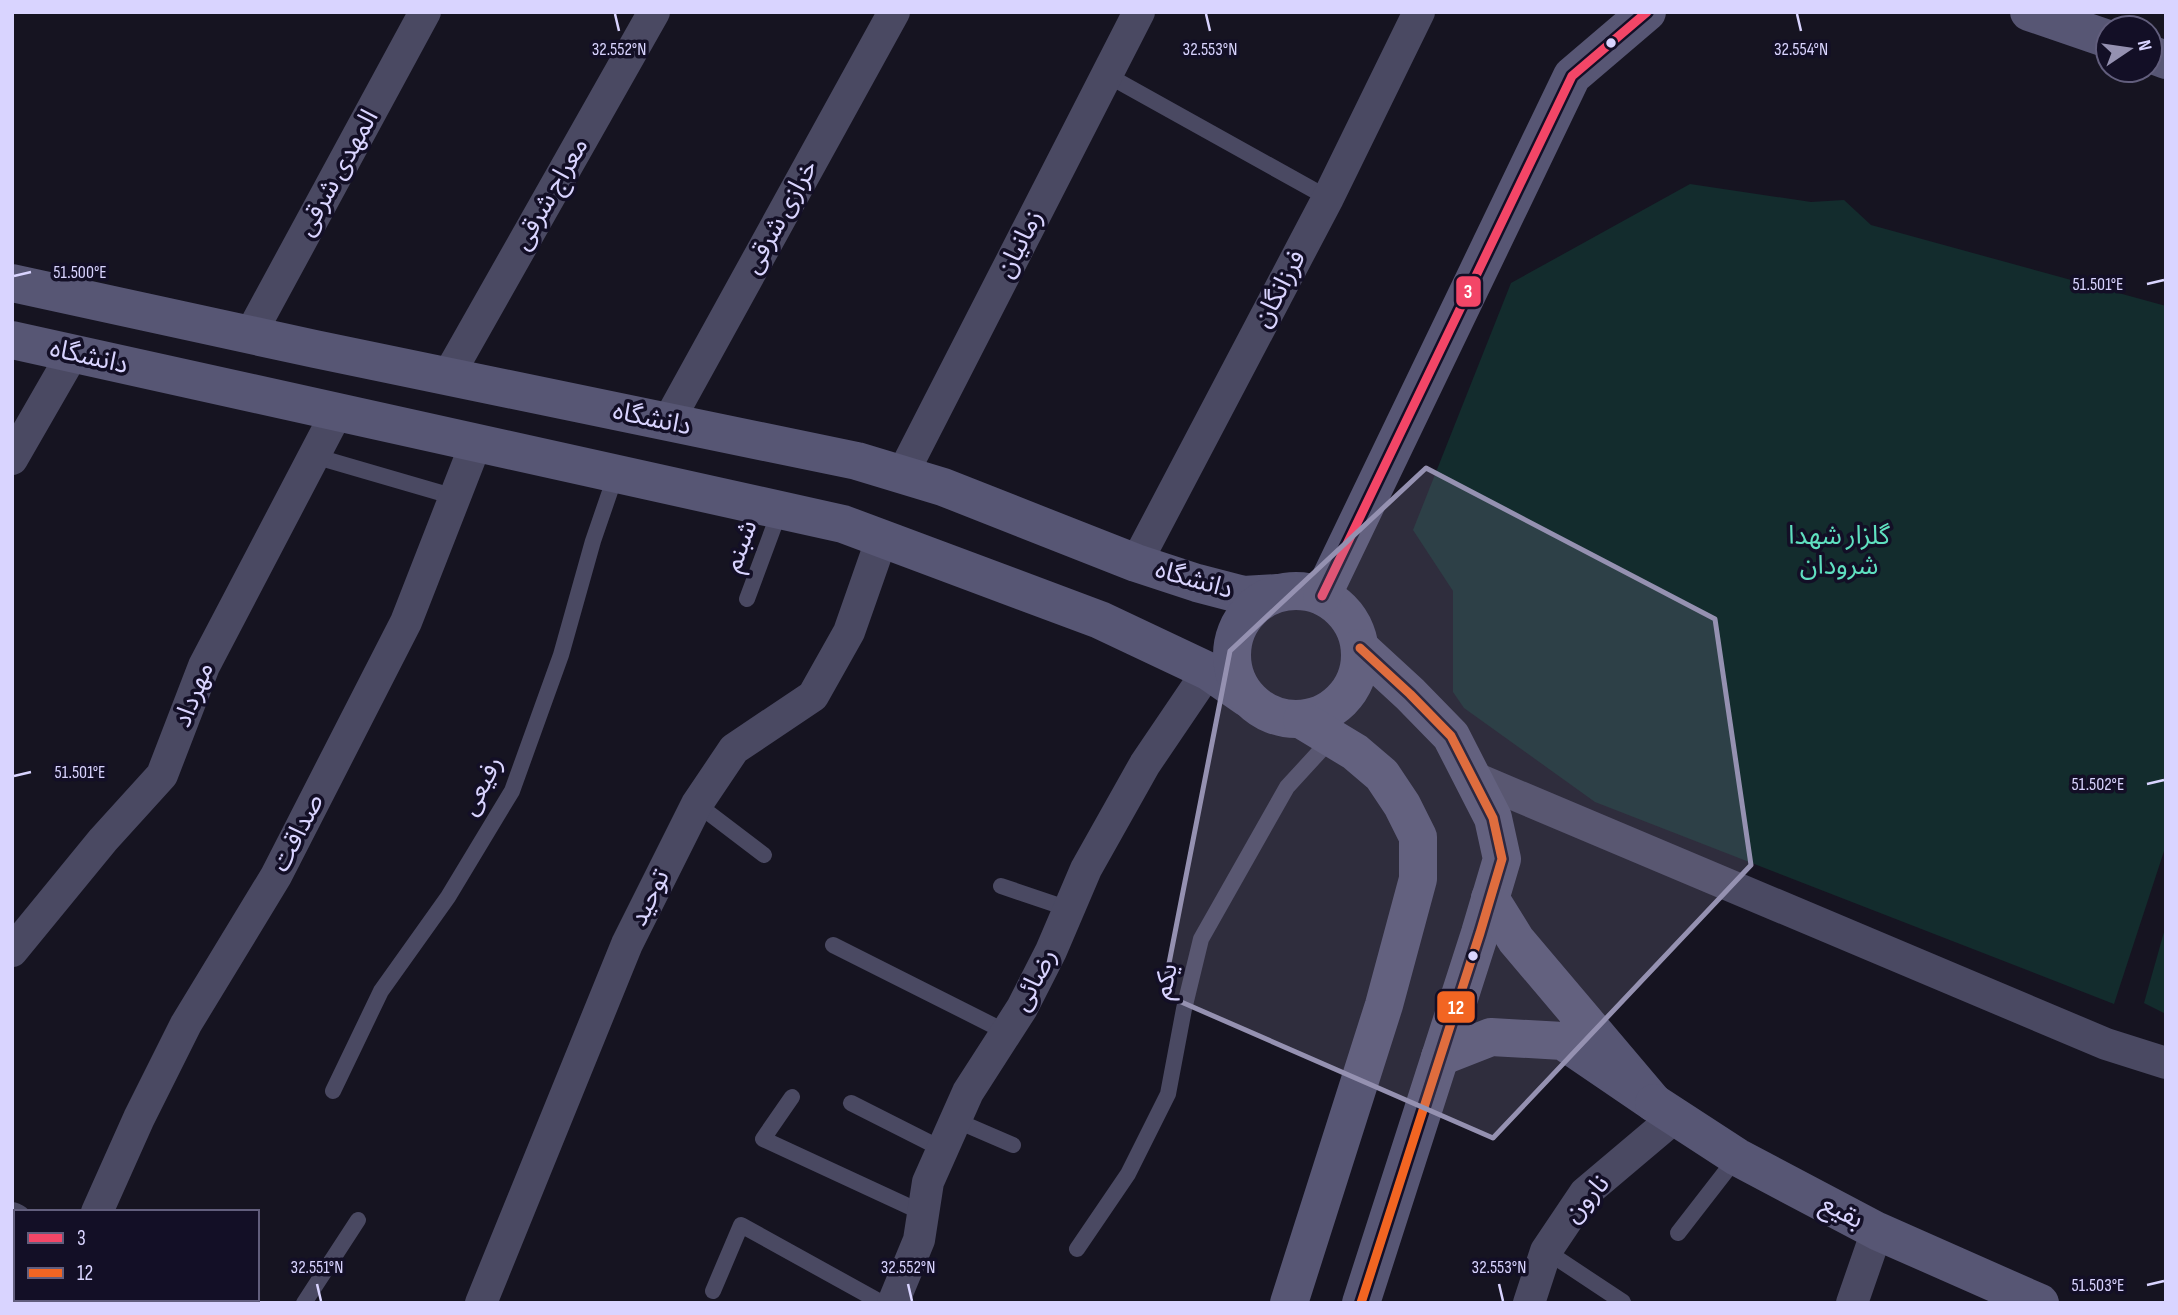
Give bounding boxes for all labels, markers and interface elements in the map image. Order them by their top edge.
north arrow [2094,14,2164,84]
unlabelled marker [1604,36,1618,50]
text: N [2132,38,2156,53]
text: 32.552°N [592,39,646,60]
text: 32.553°N [1183,39,1237,60]
text: 32.554°N [1774,39,1828,60]
street label: المهدی شرقی [291,104,385,242]
street label: معراج شرقی [506,132,597,257]
street label: خرازی شرقی [737,155,825,279]
street label: زمانیان [990,205,1050,283]
street label: فرزانگان [1247,245,1313,333]
text: 51.500°E [53,262,107,283]
text: 51.501°E [2073,274,2123,295]
line badge: 3 [1455,275,1482,308]
text: 3 [1464,281,1472,304]
street label: دانشگاه [47,333,131,381]
street label: دانشگاه [610,396,694,442]
street label: شبنم [717,516,767,577]
park label: گلزار شهدا شرودان [1788,521,1890,582]
street label: دانشگاه [1152,554,1236,606]
street label: مهرداد [167,658,221,732]
street label: رفیعی [454,751,510,821]
text: 51.501°E [55,762,105,783]
text: 51.502°E [2072,774,2124,795]
street label: صداقت [265,789,331,877]
street label: توحید [623,865,677,931]
street label: رضائی [1006,944,1064,1016]
unlabelled marker [1466,949,1480,963]
street label: یکم [1147,960,1188,1003]
line badge: 12 [1436,990,1476,1024]
text: 12 [1448,997,1464,1020]
street label: نارون [1558,1169,1616,1229]
street label: بقیع [1814,1188,1868,1239]
legend [14,1210,259,1301]
text: 3 [77,1226,86,1251]
text: 32.551°N [291,1257,343,1278]
text: 32.552°N [881,1257,935,1278]
text: 32.553°N [1472,1257,1526,1278]
text: 12 [77,1261,93,1286]
text: 51.503°E [2072,1275,2124,1296]

